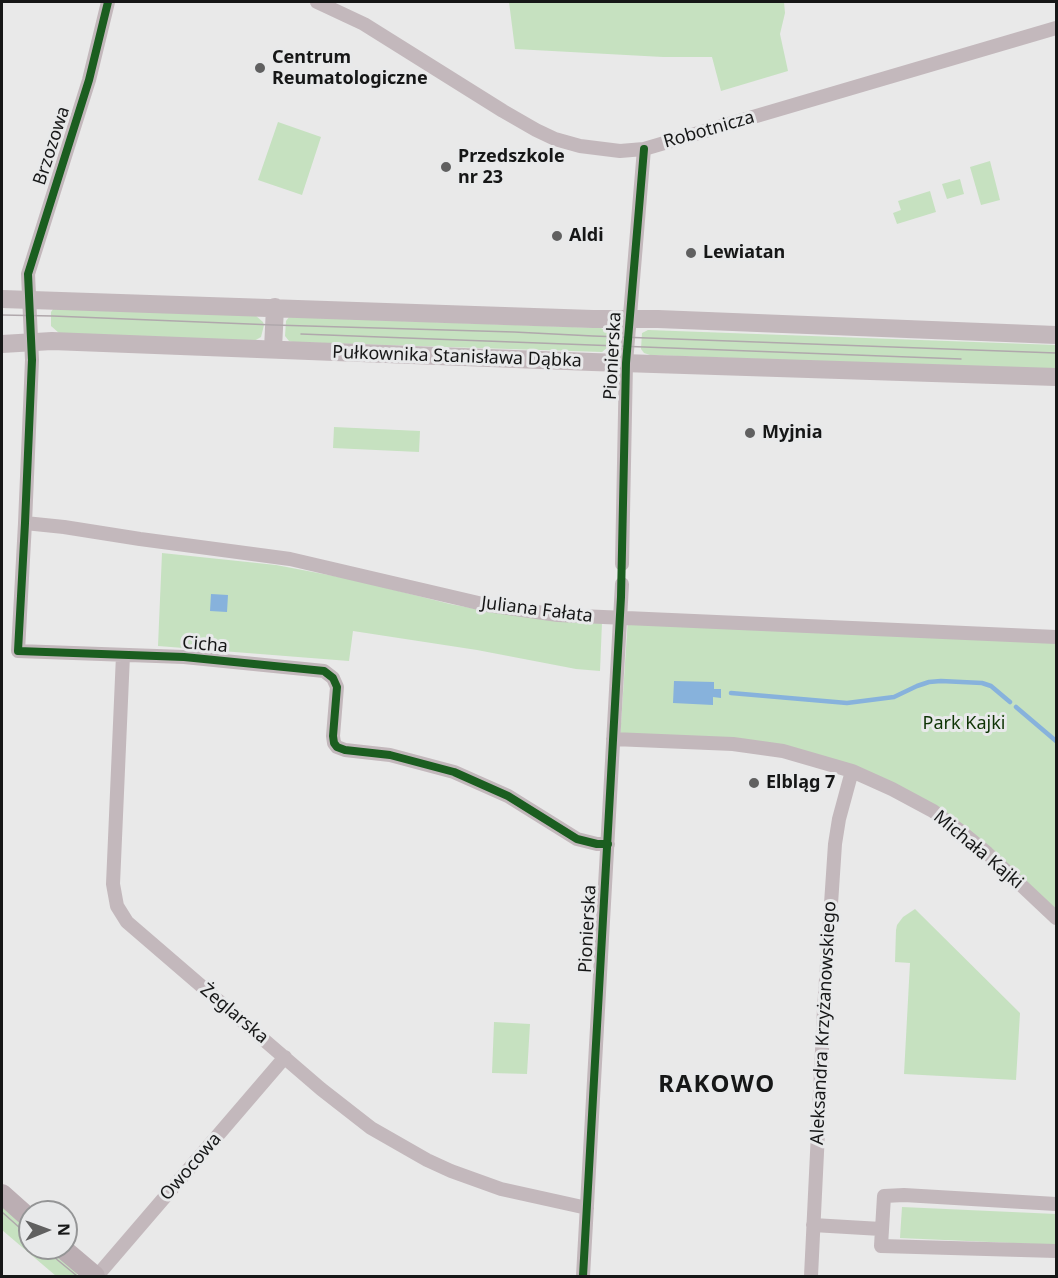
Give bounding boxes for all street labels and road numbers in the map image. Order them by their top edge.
street label: Brzozowa [29,104,75,188]
street label: Robotnicza [661,107,757,153]
street label: Pionierska [600,311,626,401]
street label: Pułkownika Stanisława Dąbka [332,342,582,372]
street label: Juliana Fałata [480,592,594,628]
street label: Cicha [181,632,229,658]
street label: Michała Kajki [929,806,1027,894]
street label: Pionierska [575,884,601,974]
street label: Aleksandra Krzyżanowskiego [807,900,841,1146]
street label: Żeglarska [196,979,272,1049]
street label: Owocowa [156,1129,226,1205]

